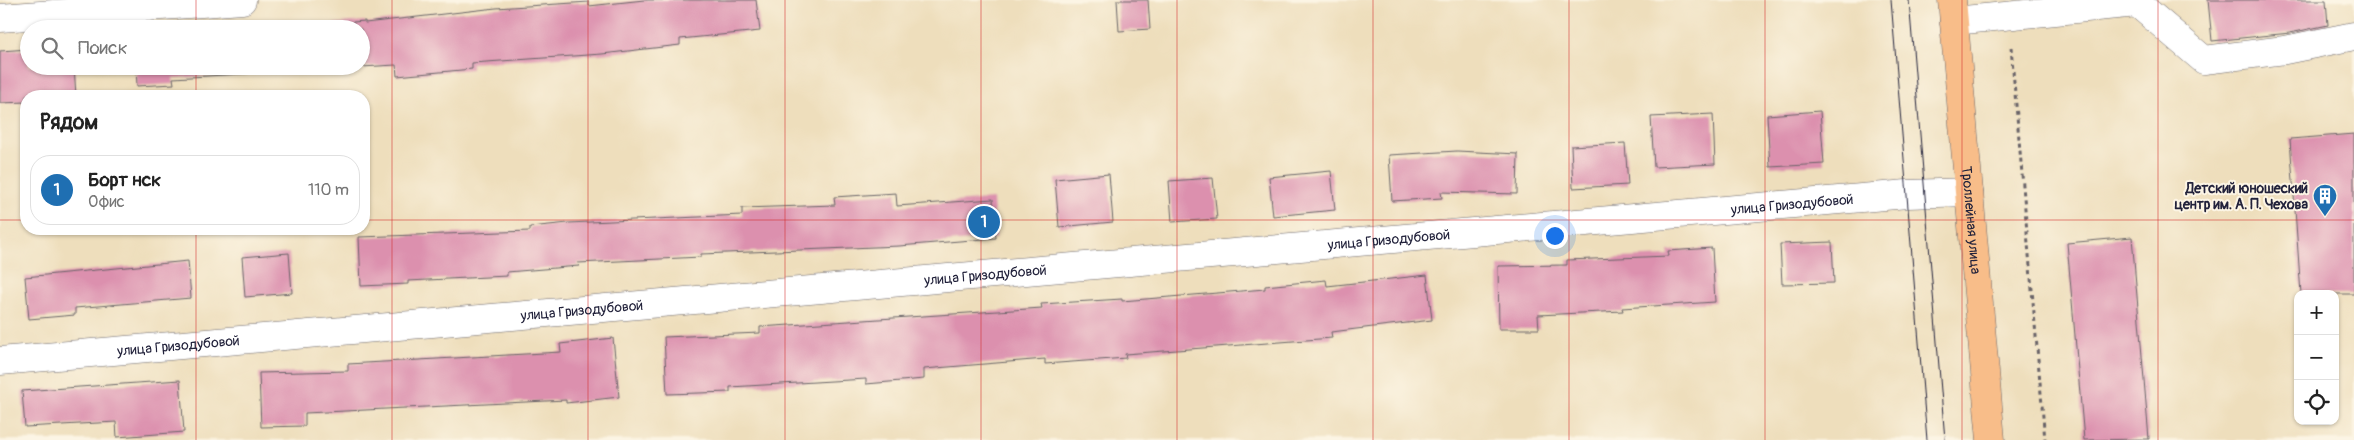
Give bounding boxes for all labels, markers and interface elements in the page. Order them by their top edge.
search box [20,20,370,75]
icon: search [38,34,66,62]
text: Поиск [78,36,128,60]
text: Рядом [40,109,98,136]
street label: Троллейная улица [1958,165,1984,275]
text: Борт нск [88,168,161,192]
text: 1 [54,180,60,200]
text: 110 m [308,180,349,200]
place label: Детский юношеский центр им. А. П. Чехова [2174,180,2308,213]
building icon: Детский юношеский центр им. А. П. Чехова [2312,183,2338,217]
street label: улица Гризодубовой [1729,191,1854,218]
text: Офис [88,192,125,212]
pin: 1 [968,203,1000,241]
your location [1542,223,1568,249]
street label: улица Гризодубовой [1326,226,1451,254]
street label: улица Гризодубовой [922,261,1047,289]
map controls [2294,290,2339,425]
button: + [2294,290,2339,335]
street label: улица Гризодубовой [519,297,644,324]
street label: улица Гризодубовой [115,332,240,360]
button: − [2294,335,2339,380]
button: locate [2294,380,2339,425]

